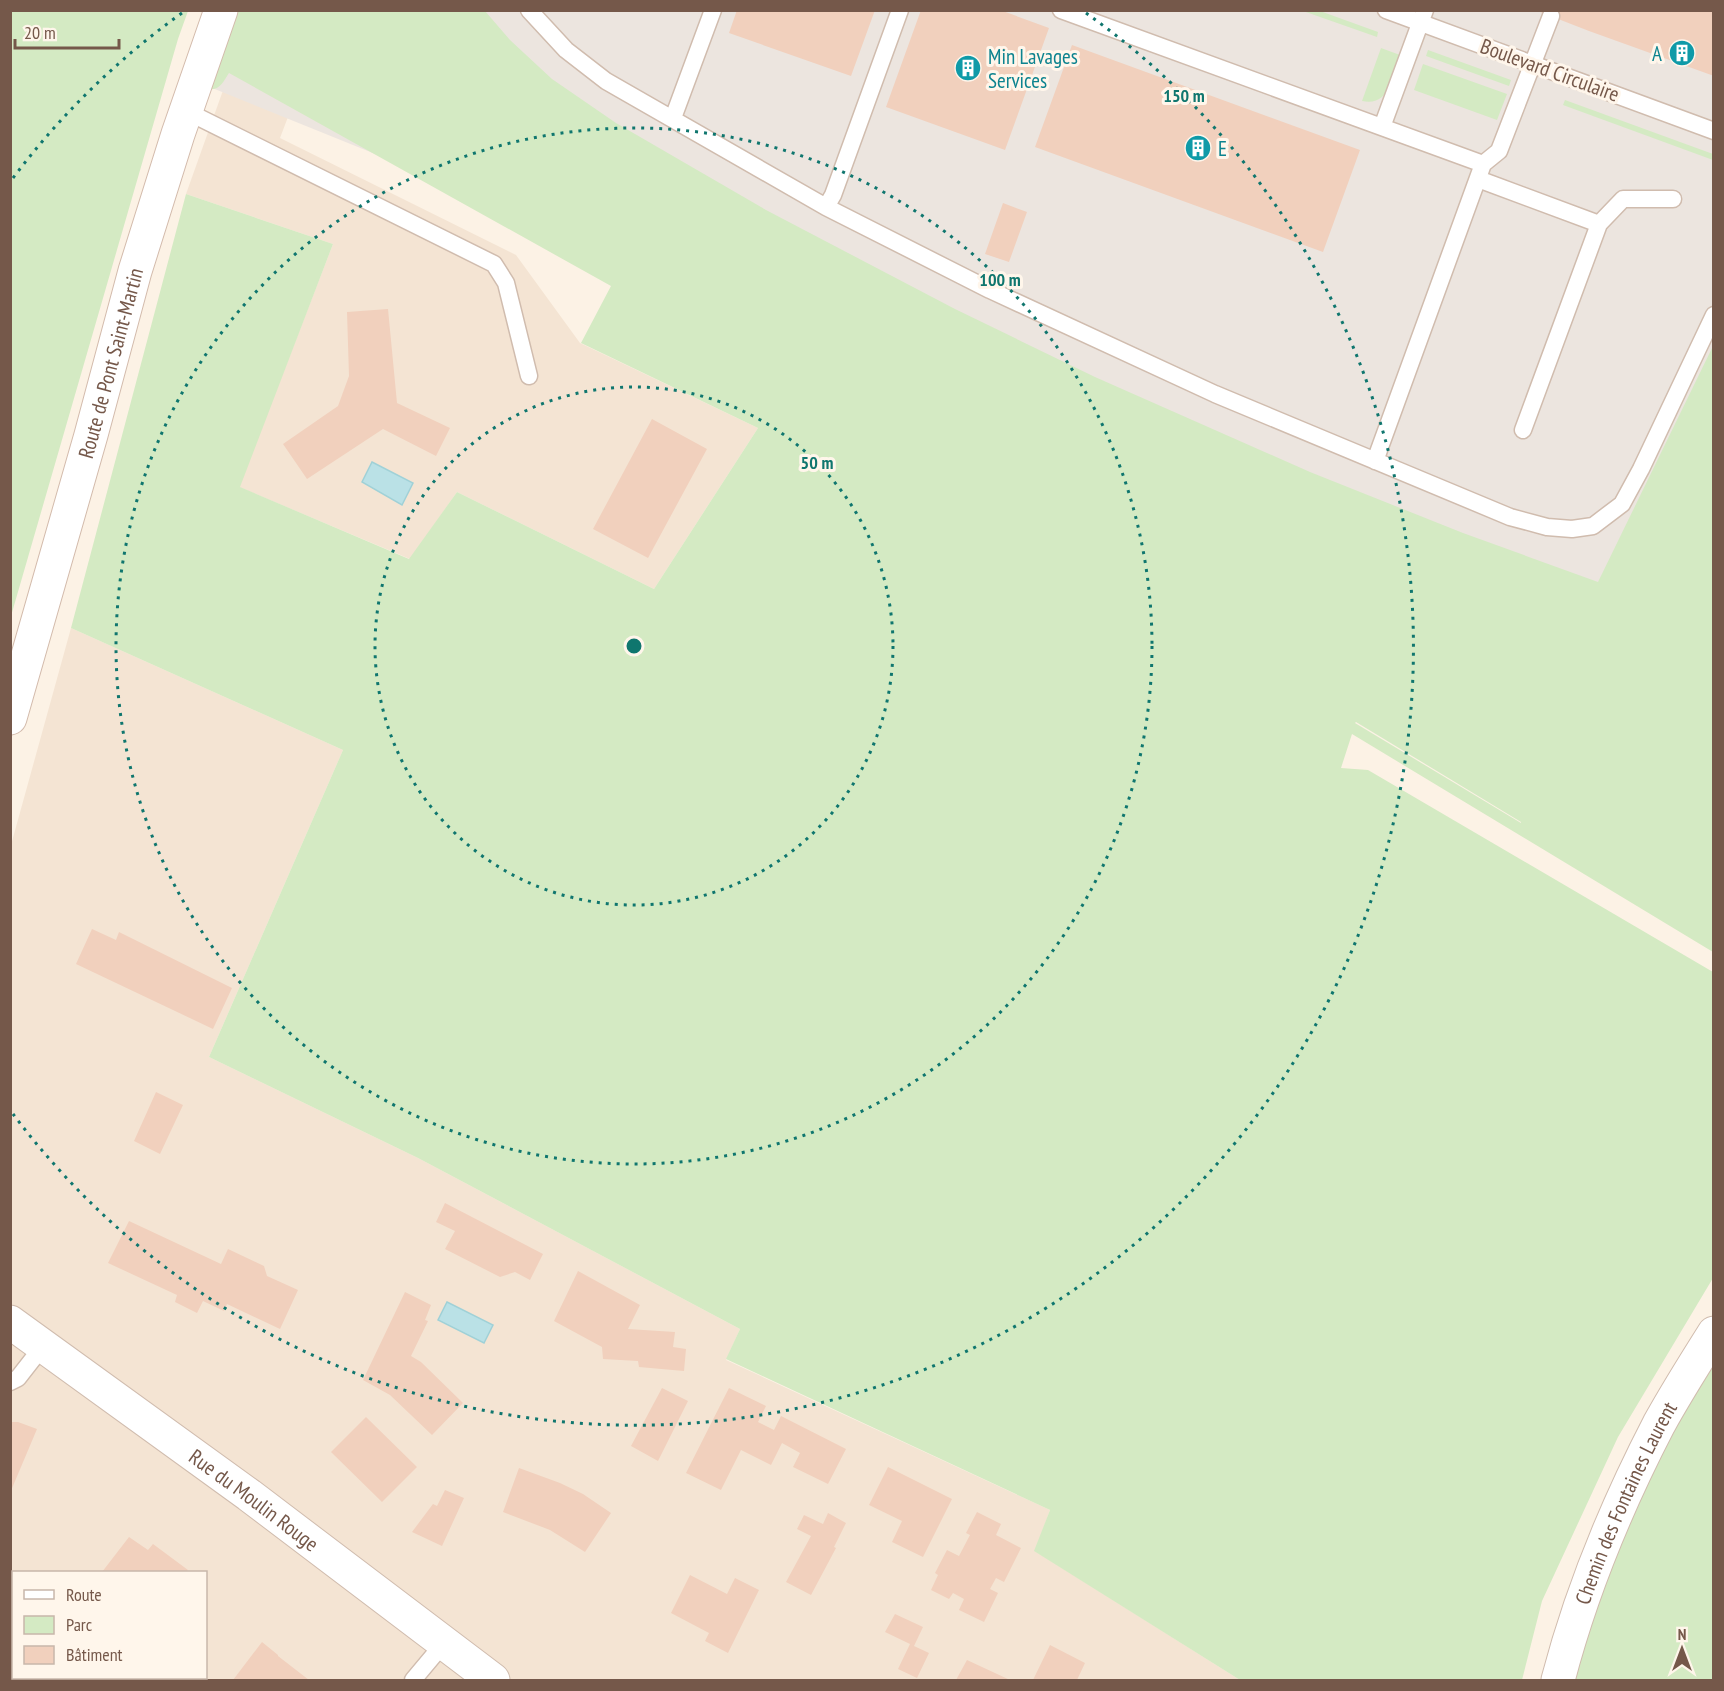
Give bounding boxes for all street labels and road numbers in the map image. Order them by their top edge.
street label: Boulevard Circulaire [1477,32,1623,108]
street label: Route de Pont Saint-Martin [72,265,149,461]
street label: Chemin des Fontaines Laurent [1569,1396,1683,1608]
street label: Rue du Moulin Rouge [184,1443,324,1557]

